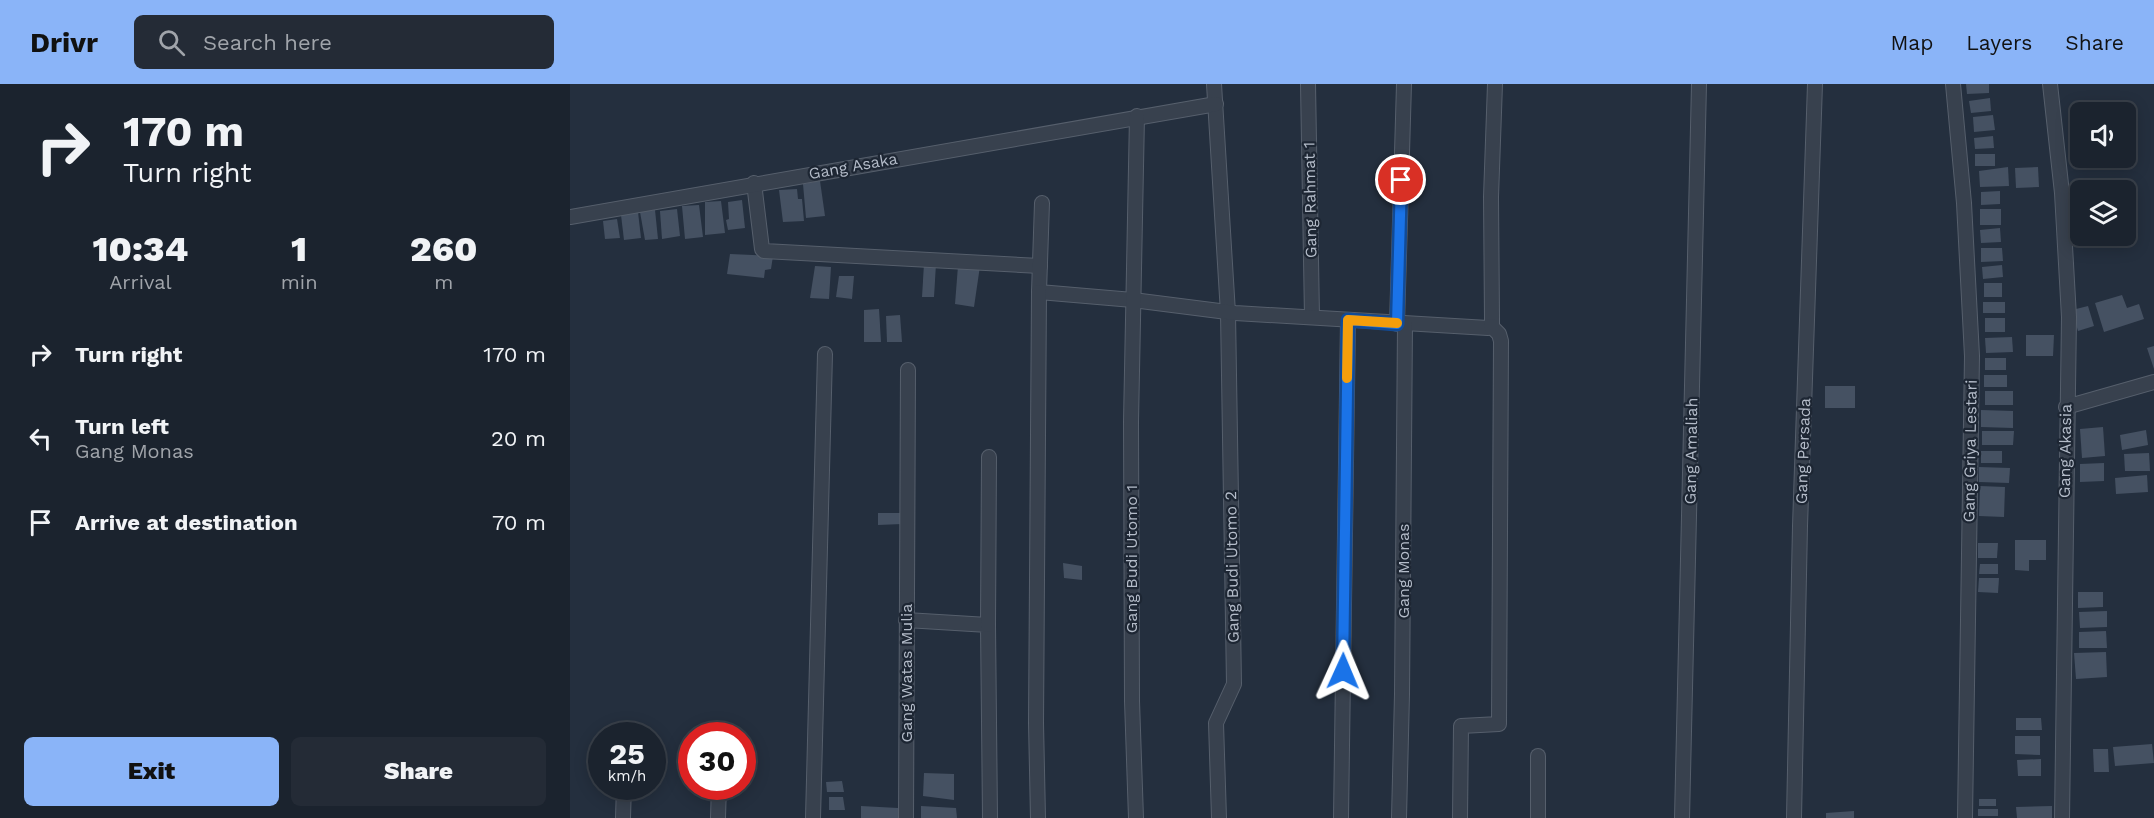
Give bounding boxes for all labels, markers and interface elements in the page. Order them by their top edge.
search box [134,15,554,69]
text: Drivr [30,26,98,59]
icon: search [155,26,188,59]
text: Search here [203,30,332,55]
text: Map [1890,30,1933,55]
text: Layers [1966,30,2032,55]
text: Share [2065,30,2124,55]
map controls [2070,102,2136,246]
button: sound [2070,102,2136,168]
text: 170 m [123,107,244,156]
icon: right [24,108,102,186]
street label: Gang Rahmat 1 [1299,142,1321,258]
street label: Gang Asaka [807,149,899,183]
pin [1375,154,1426,205]
text: Turn right [123,157,252,189]
icon: arrive [1384,163,1417,196]
button: layers [2070,180,2136,246]
text: 10:34 [93,228,188,270]
text: 1 [291,228,307,270]
text: 260 [410,228,477,270]
text: Arrival [109,270,172,294]
text: min [281,270,318,294]
text: m [434,270,453,294]
icon: right [24,338,57,371]
text: Turn right [75,342,182,367]
text: 170 m [483,342,546,367]
street label: Gang Griya Lestari [1959,380,1981,522]
street label: Gang Amaliah [1681,397,1701,505]
street label: Gang Persada [1792,398,1814,504]
street label: Gang Akasia [2055,404,2075,498]
text: Turn left [75,414,169,439]
icon: left [24,422,57,455]
text: 20 m [491,426,546,451]
text: Gang Monas [75,439,194,463]
street label: Gang Budi Utomo 1 [1122,485,1141,633]
street label: Gang Budi Utomo 2 [1221,491,1243,643]
icon: arrive [24,506,57,539]
text: Arrive at destination [75,510,298,535]
text: 70 m [492,510,546,535]
street label: Gang Monas [1394,523,1413,619]
street label: Gang Watas Mulia [897,604,916,742]
position arrow [1311,639,1375,703]
speed limit sign: 30 [678,722,756,800]
text: 25 [609,736,645,771]
button: Exit [24,737,279,806]
button: Share [291,737,546,806]
text: km/h [608,767,646,785]

